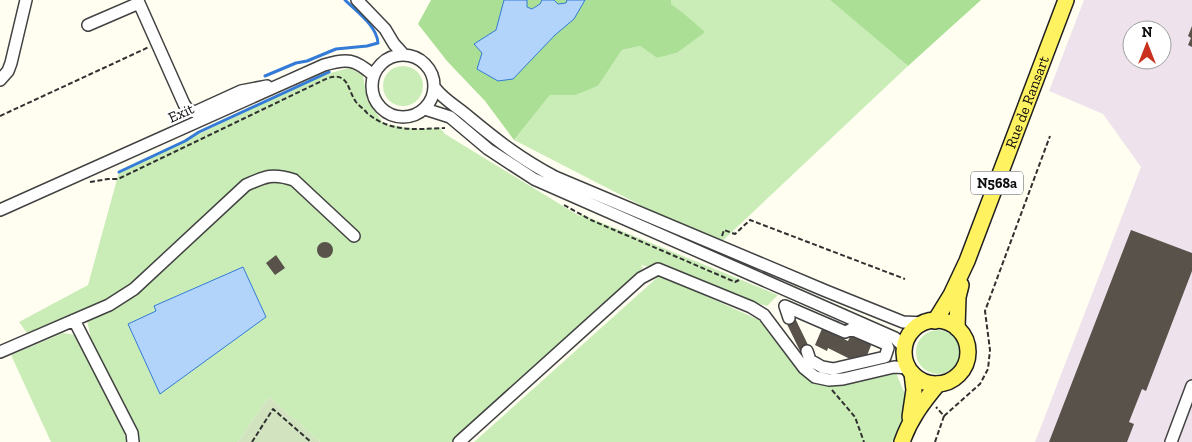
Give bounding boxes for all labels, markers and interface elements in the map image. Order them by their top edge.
north arrow [1122,20,1172,70]
text: N [1142,24,1153,41]
street label: Rue de Ransart [1002,53,1053,151]
street label: Exit [165,99,197,127]
road number: N568a [971,172,1023,194]

